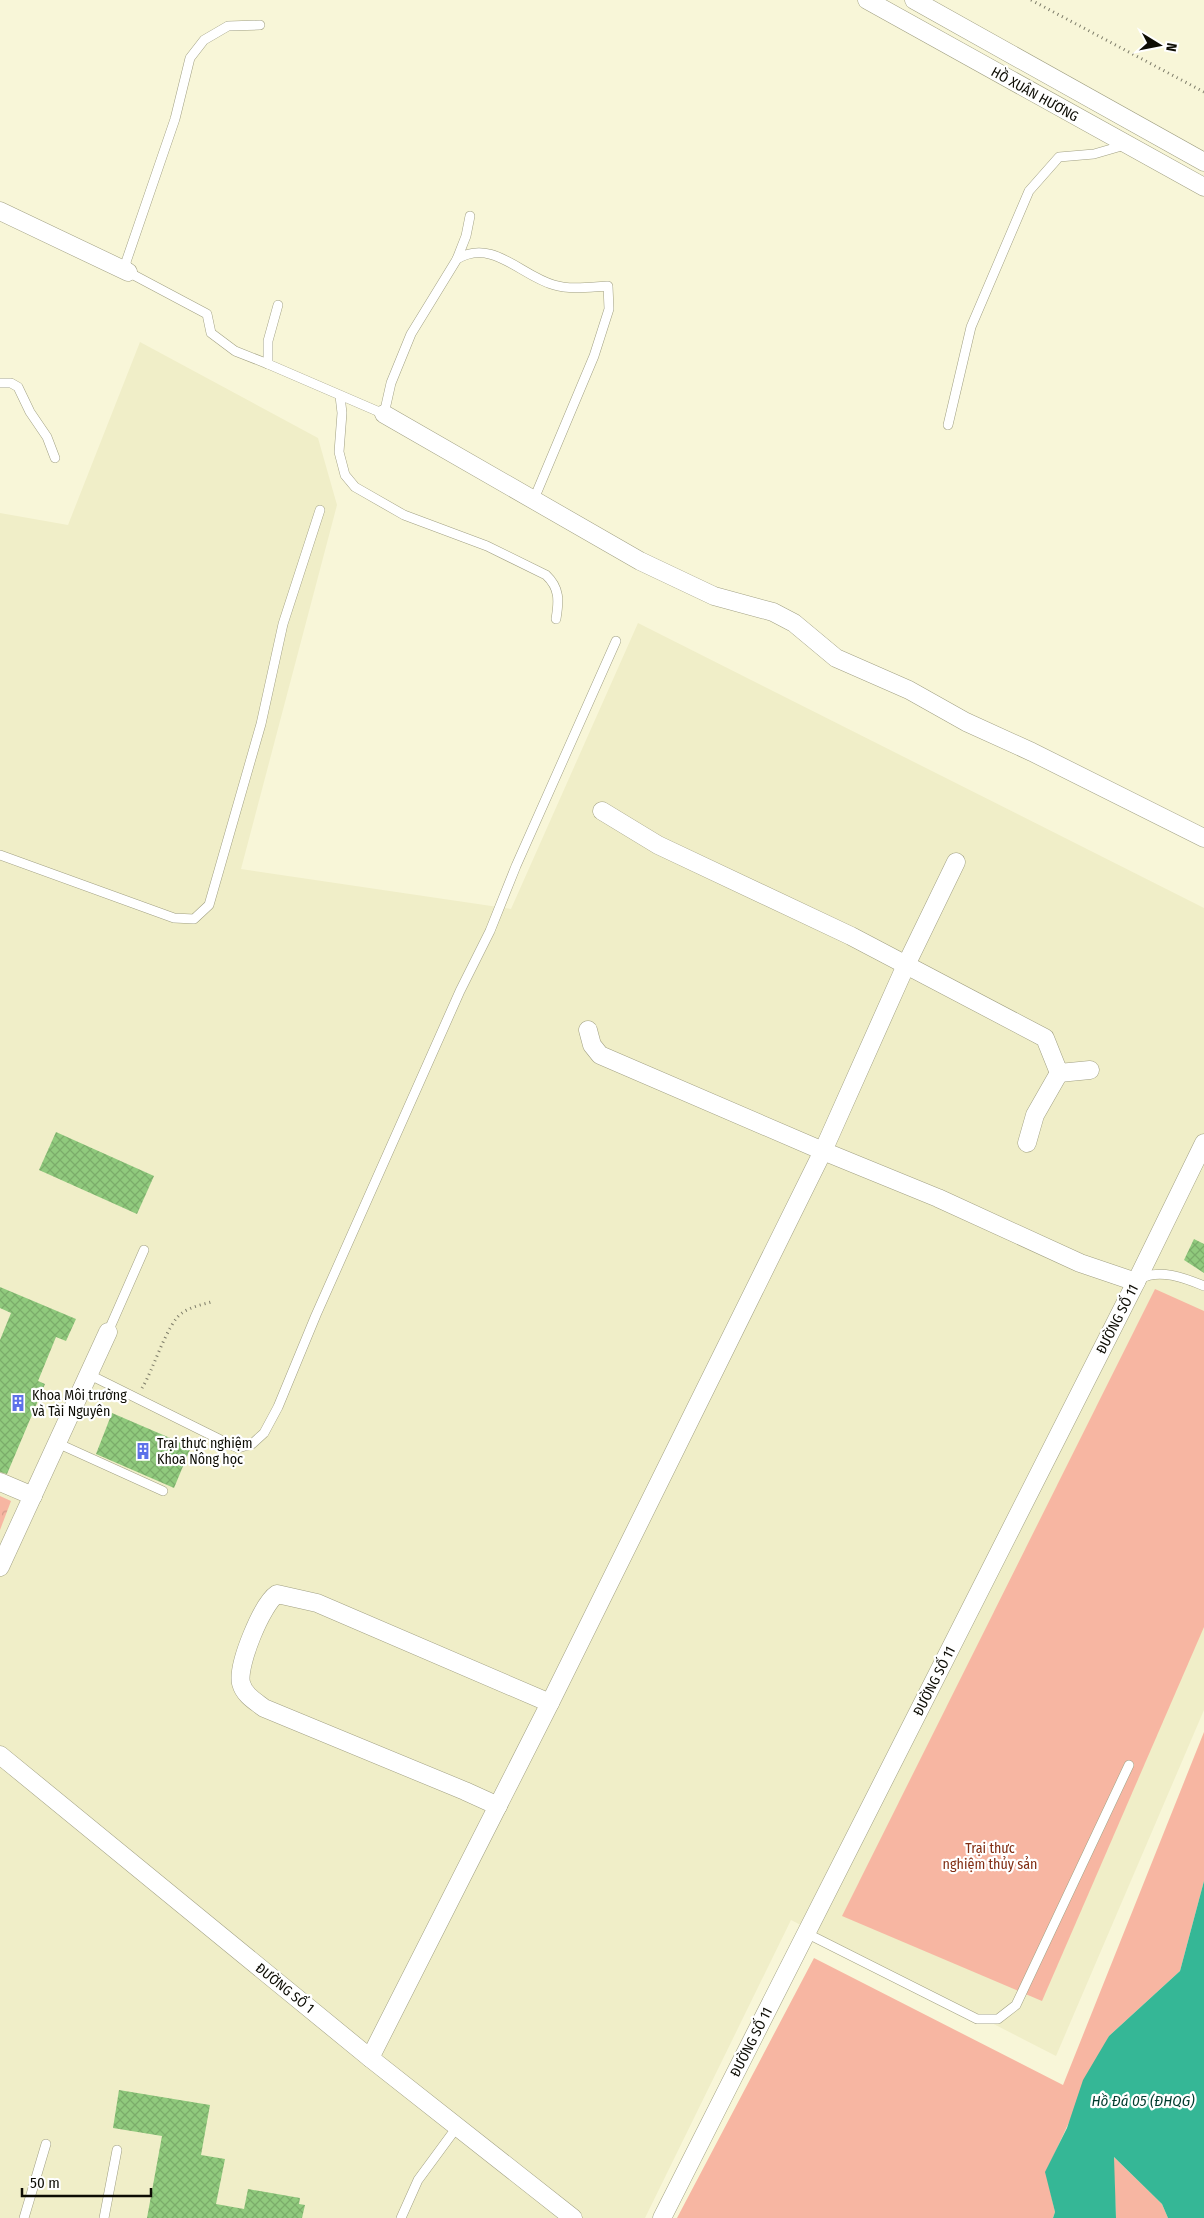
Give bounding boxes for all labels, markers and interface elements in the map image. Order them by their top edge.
north arrow [1134,20,1184,70]
text: N [1162,42,1180,53]
street label: HỒ XUÂN HƯƠNG [988,61,1083,125]
street label: ĐƯỜNG SỐ 11 [1090,1280,1142,1357]
place label: Khoa Môi trường và Tài Nguyên [32,1387,127,1420]
building icon: Khoa Môi trường và Tài Nguyên [8,1393,28,1413]
place label: Trại thực nghiệm Khoa Nông học [157,1435,252,1468]
building icon: Trại thực nghiệm Khoa Nông học [133,1441,153,1461]
street label: ĐƯỜNG SỐ 11 [907,1642,959,1719]
park label: Trại thực nghiệm thủy sản [943,1840,1037,1873]
street label: ĐƯỜNG SỐ 1 [252,1957,319,2017]
street label: ĐƯỜNG SỐ 11 [724,2003,776,2080]
water label: Hồ Đá 05 (ĐHQG) [1091,2092,1195,2110]
scale bar [22,2166,151,2198]
text: 50 m [30,2174,60,2192]

